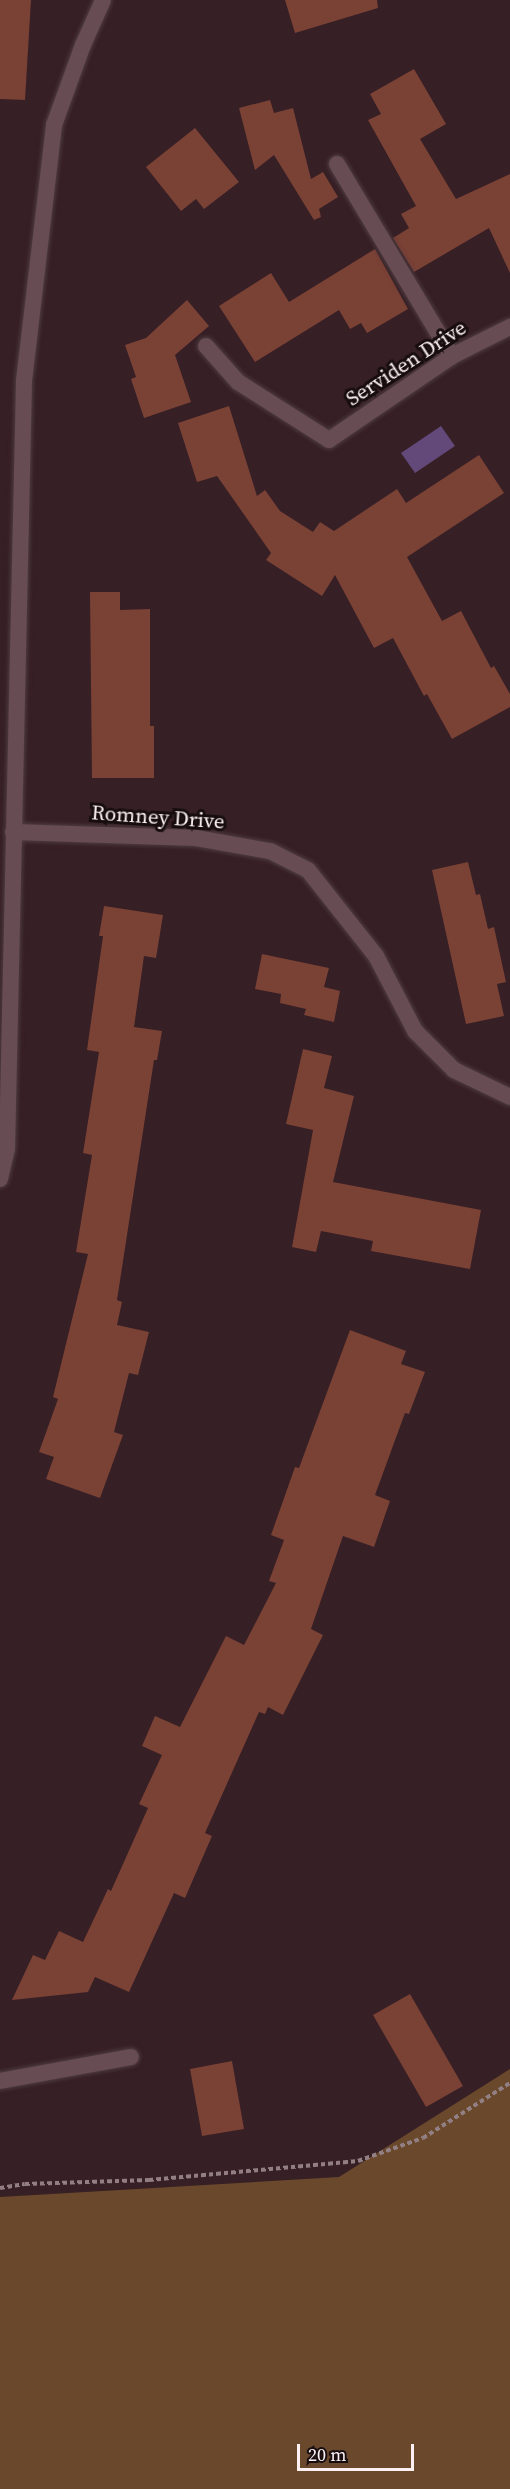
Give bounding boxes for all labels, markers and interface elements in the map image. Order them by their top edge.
street label: Serviden Drive [341,315,471,411]
street label: Romney Drive [91,800,225,834]
scale bar [300,2432,417,2470]
text: 20 m [308,2442,346,2467]

